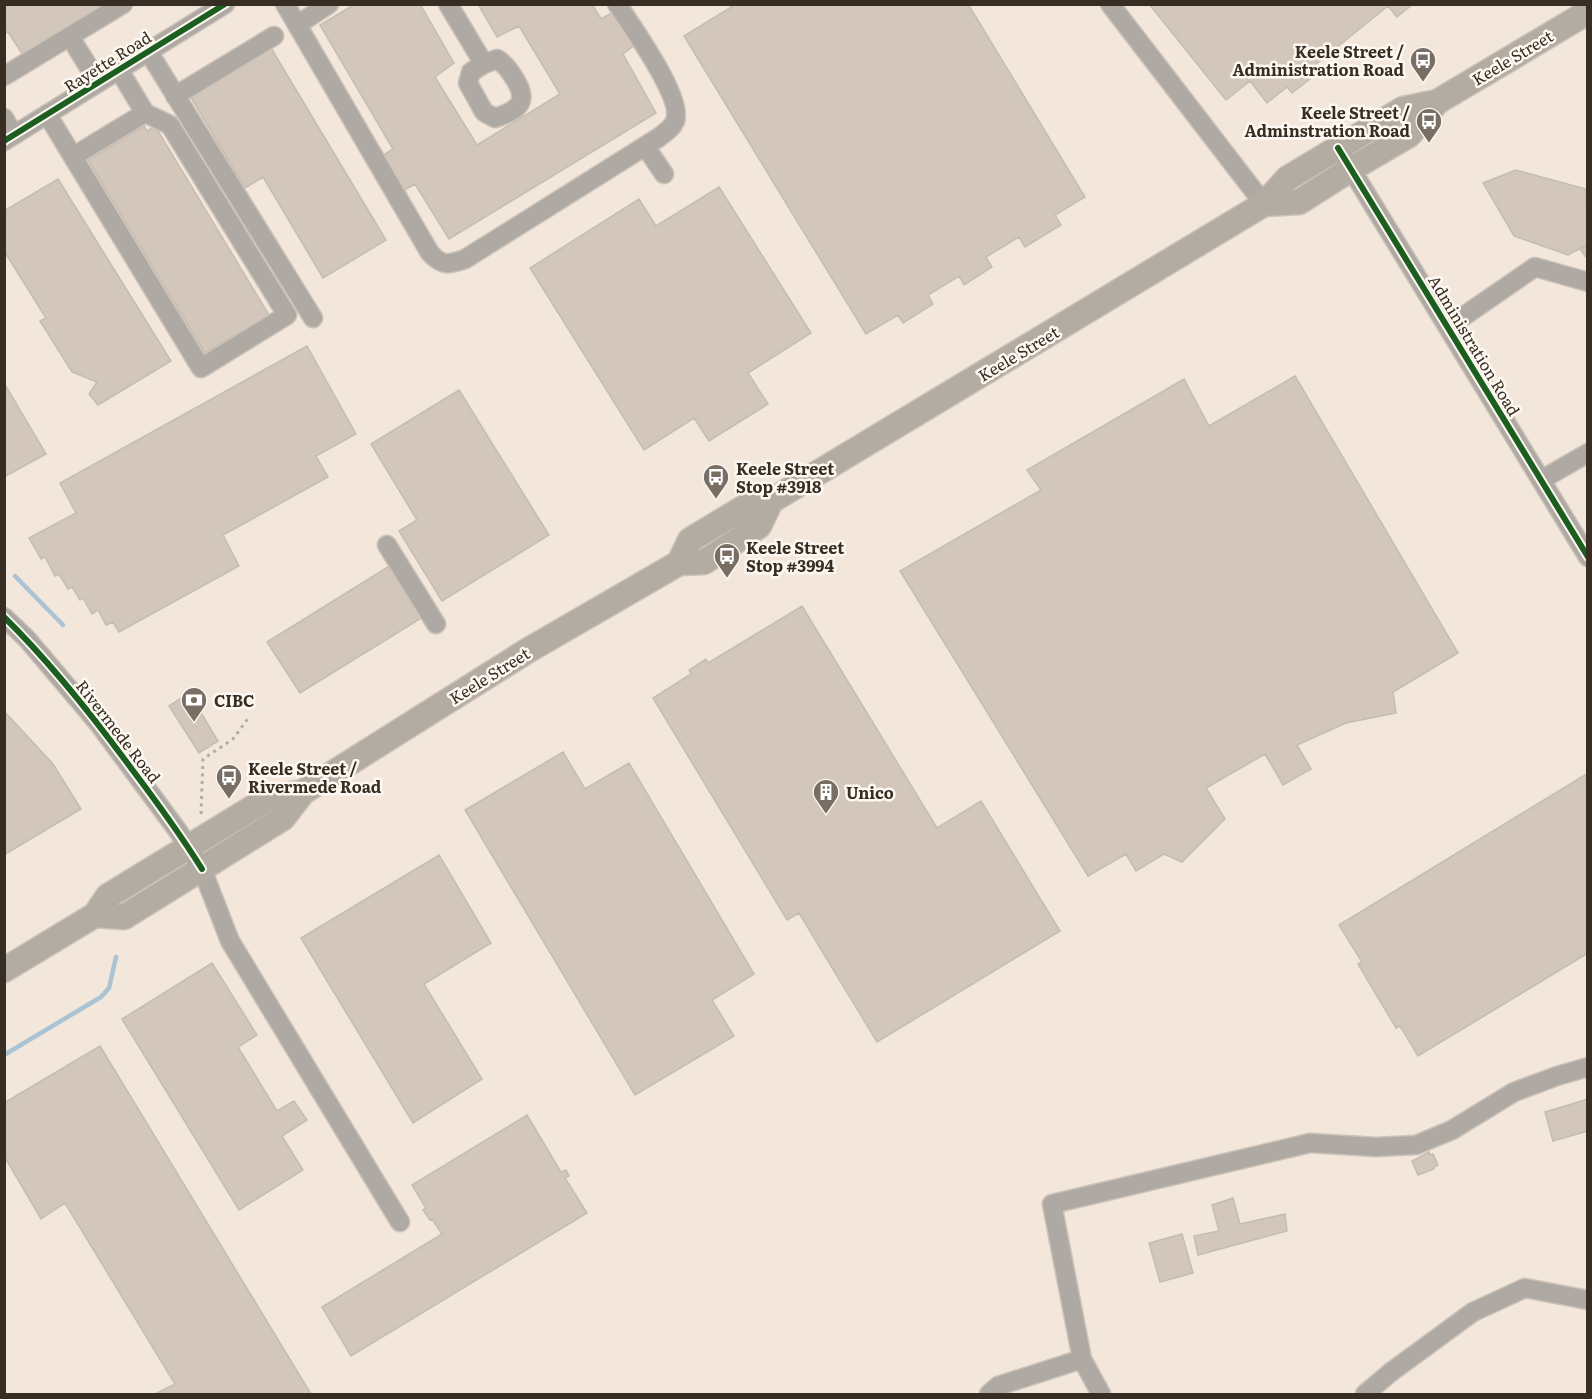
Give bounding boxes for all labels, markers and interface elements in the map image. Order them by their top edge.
street label: Keele Street [1467,23,1557,91]
street label: Rayette Road [59,24,156,97]
place label: Keele Street / Administration Road [1232,39,1404,81]
bus stop icon: Keele Street / Administration Road [1408,45,1438,83]
place label: Keele Street / Adminstration Road [1244,100,1410,142]
bus stop icon: Keele Street / Adminstration Road [1414,106,1444,144]
street label: Administration Road [1423,270,1527,420]
street label: Keele Street [973,319,1063,387]
place label: Keele Street Stop #3918 [736,456,834,498]
bus stop icon: Keele Street Stop #3918 [701,462,731,500]
place label: Keele Street Stop #3994 [746,535,844,577]
bus stop icon: Keele Street Stop #3994 [712,541,742,579]
street label: Keele Street [444,641,534,709]
street label: Rivermede Road [71,674,167,788]
bank icon: CIBC [179,685,209,723]
place label: CIBC [214,688,254,712]
place label: Keele Street / Rivermede Road [248,756,382,798]
bus stop icon: Keele Street / Rivermede Road [214,762,244,800]
building icon: Unico [811,777,841,815]
place label: Unico [846,780,894,804]

